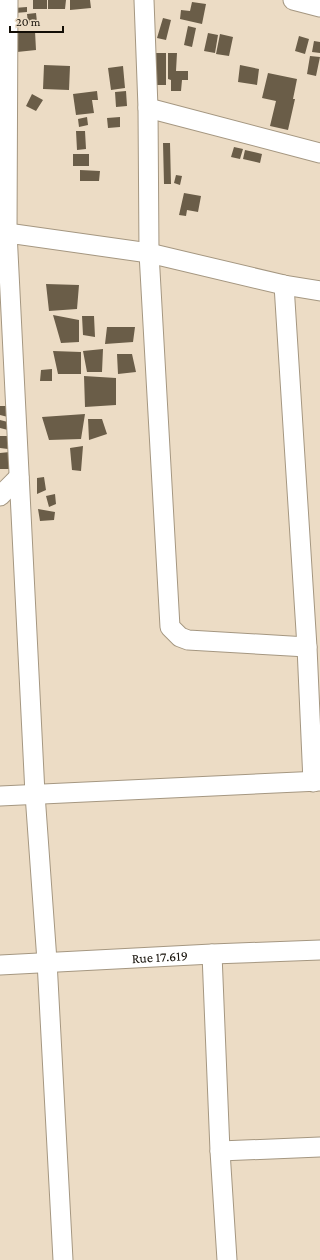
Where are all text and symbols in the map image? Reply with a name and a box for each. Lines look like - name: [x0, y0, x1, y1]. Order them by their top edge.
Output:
- scale bar: [10, 8, 63, 34]
- text: 20 m: [16, 15, 41, 29]
- street label: Rue 17.619: [131, 947, 188, 966]

